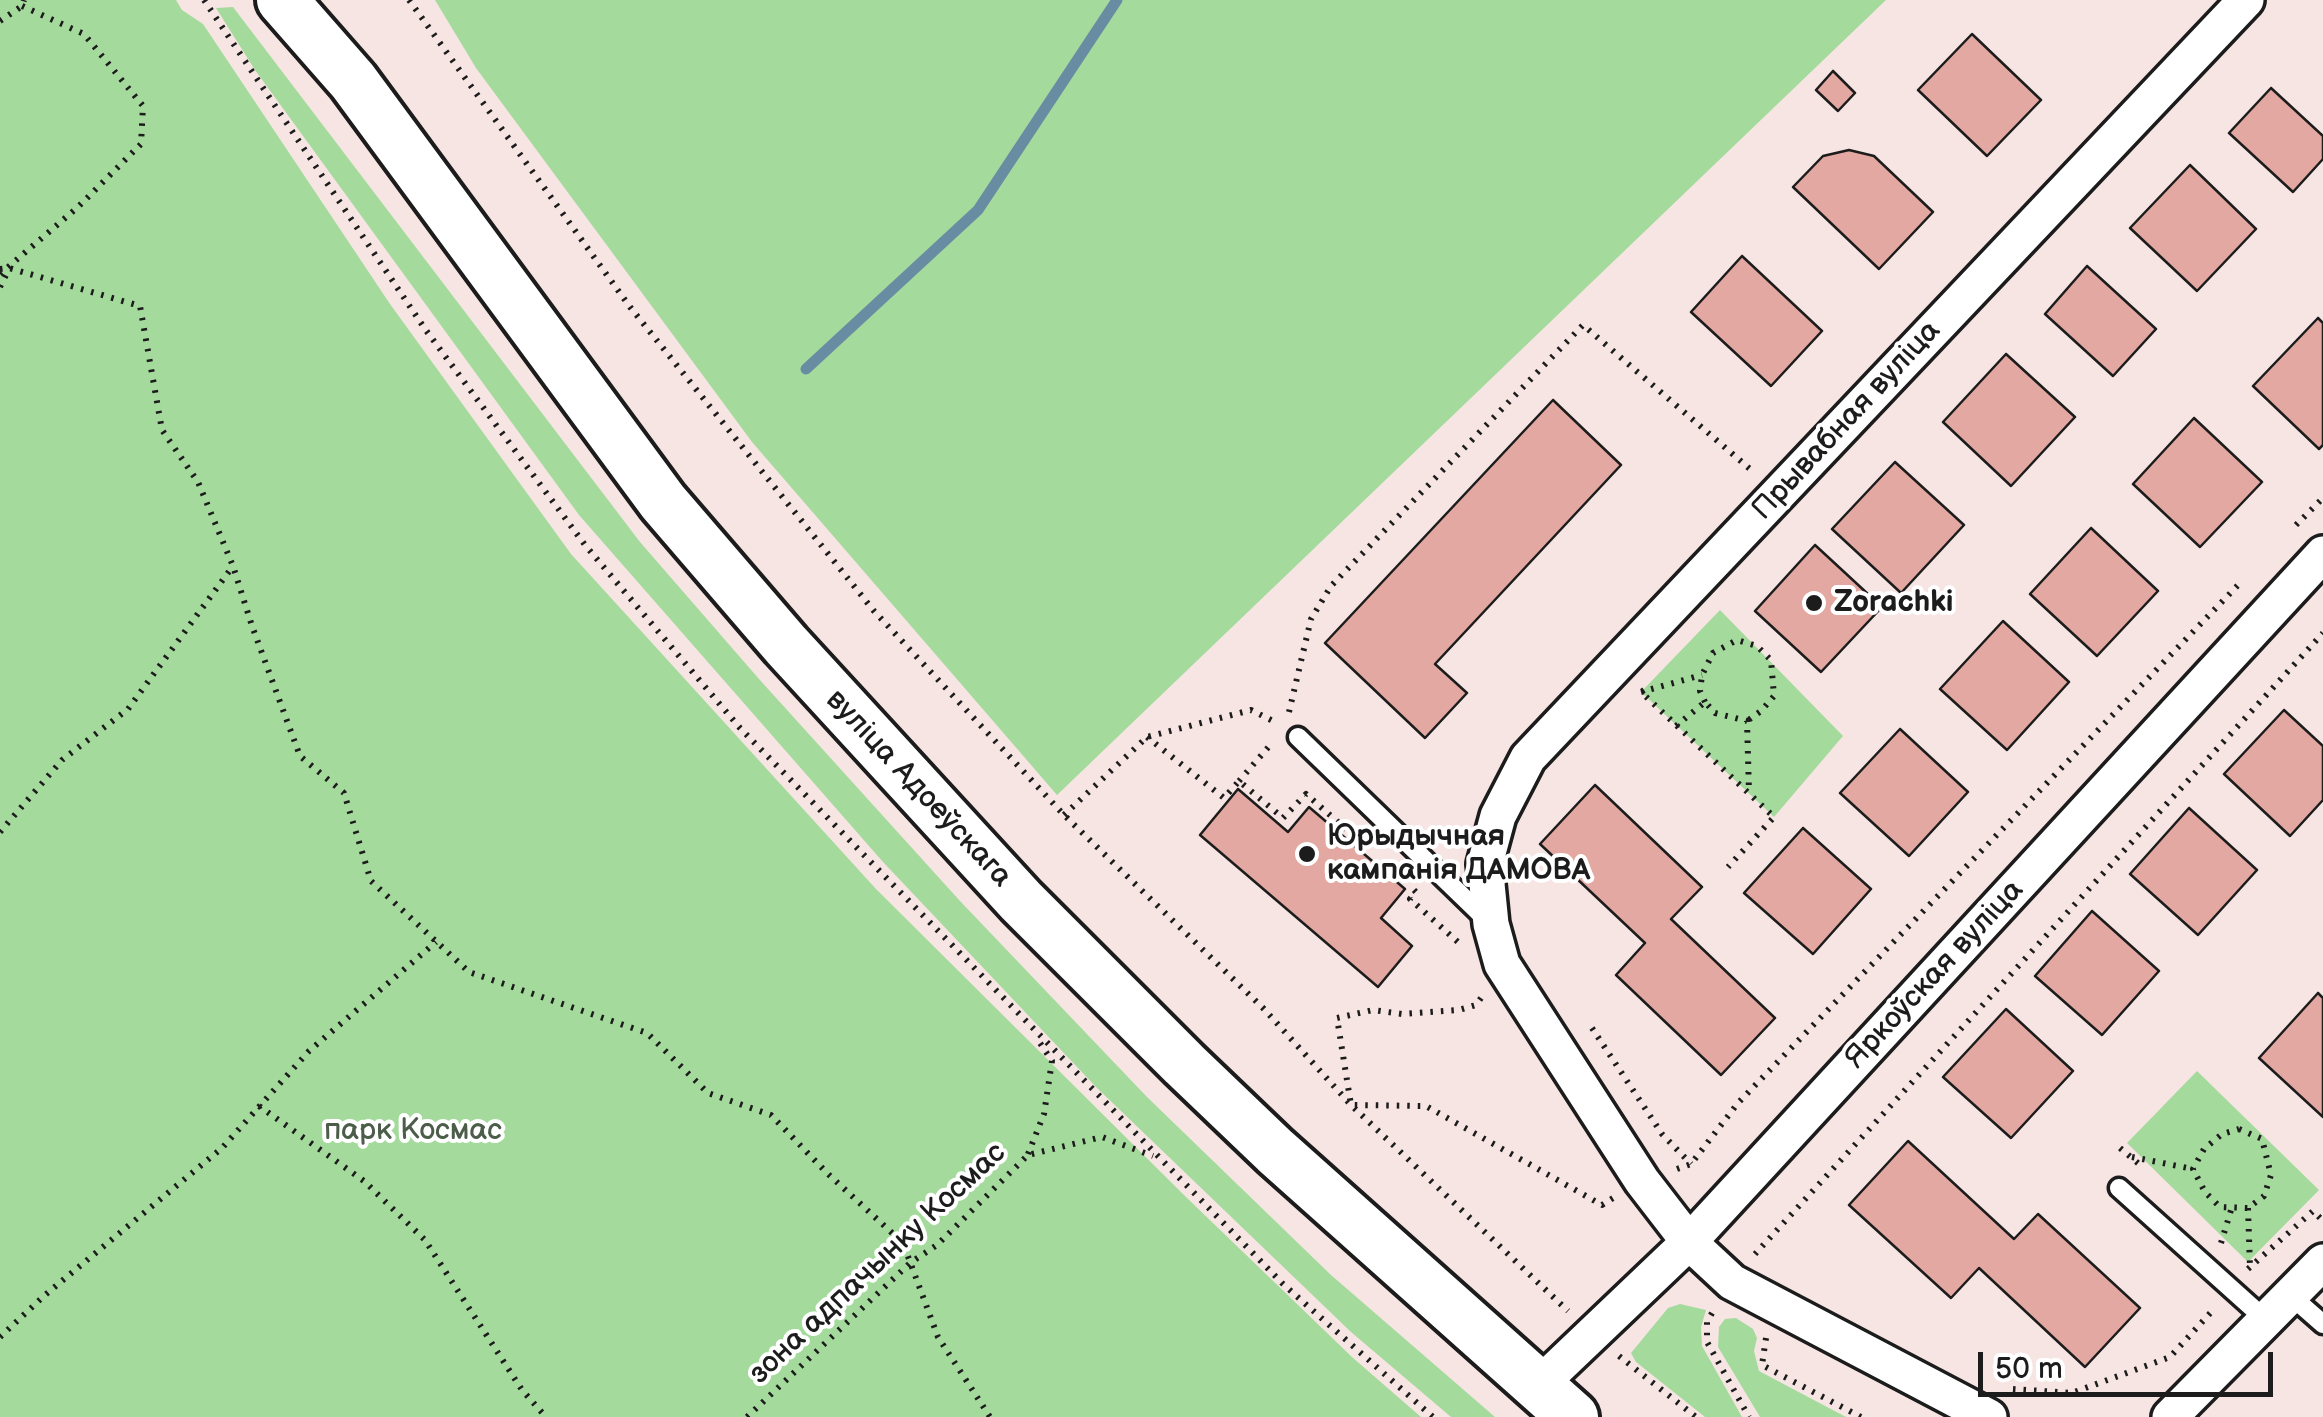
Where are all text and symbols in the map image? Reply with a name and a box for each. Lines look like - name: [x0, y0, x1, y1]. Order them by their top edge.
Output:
- street label: Прывабная вуліца: [1745, 314, 1949, 528]
- place label: Zorachki: [1834, 585, 1953, 621]
- marker: Zorachki: [1803, 592, 1825, 614]
- street label: вуліца Адоеўскага: [817, 683, 1019, 895]
- place label: Юрыдычная кампанія ДАМОВА: [1327, 819, 1590, 890]
- marker: Юрыдычная кампанія ДАМОВА: [1296, 843, 1318, 865]
- street label: Яркоўская вуліца: [1838, 873, 2032, 1077]
- park label: парк Космас: [324, 1113, 502, 1149]
- street label: зона адпачынку Космас: [742, 1136, 1014, 1392]
- scale bar: [1983, 1332, 2278, 1394]
- text: 50 m: [1995, 1351, 2063, 1387]

